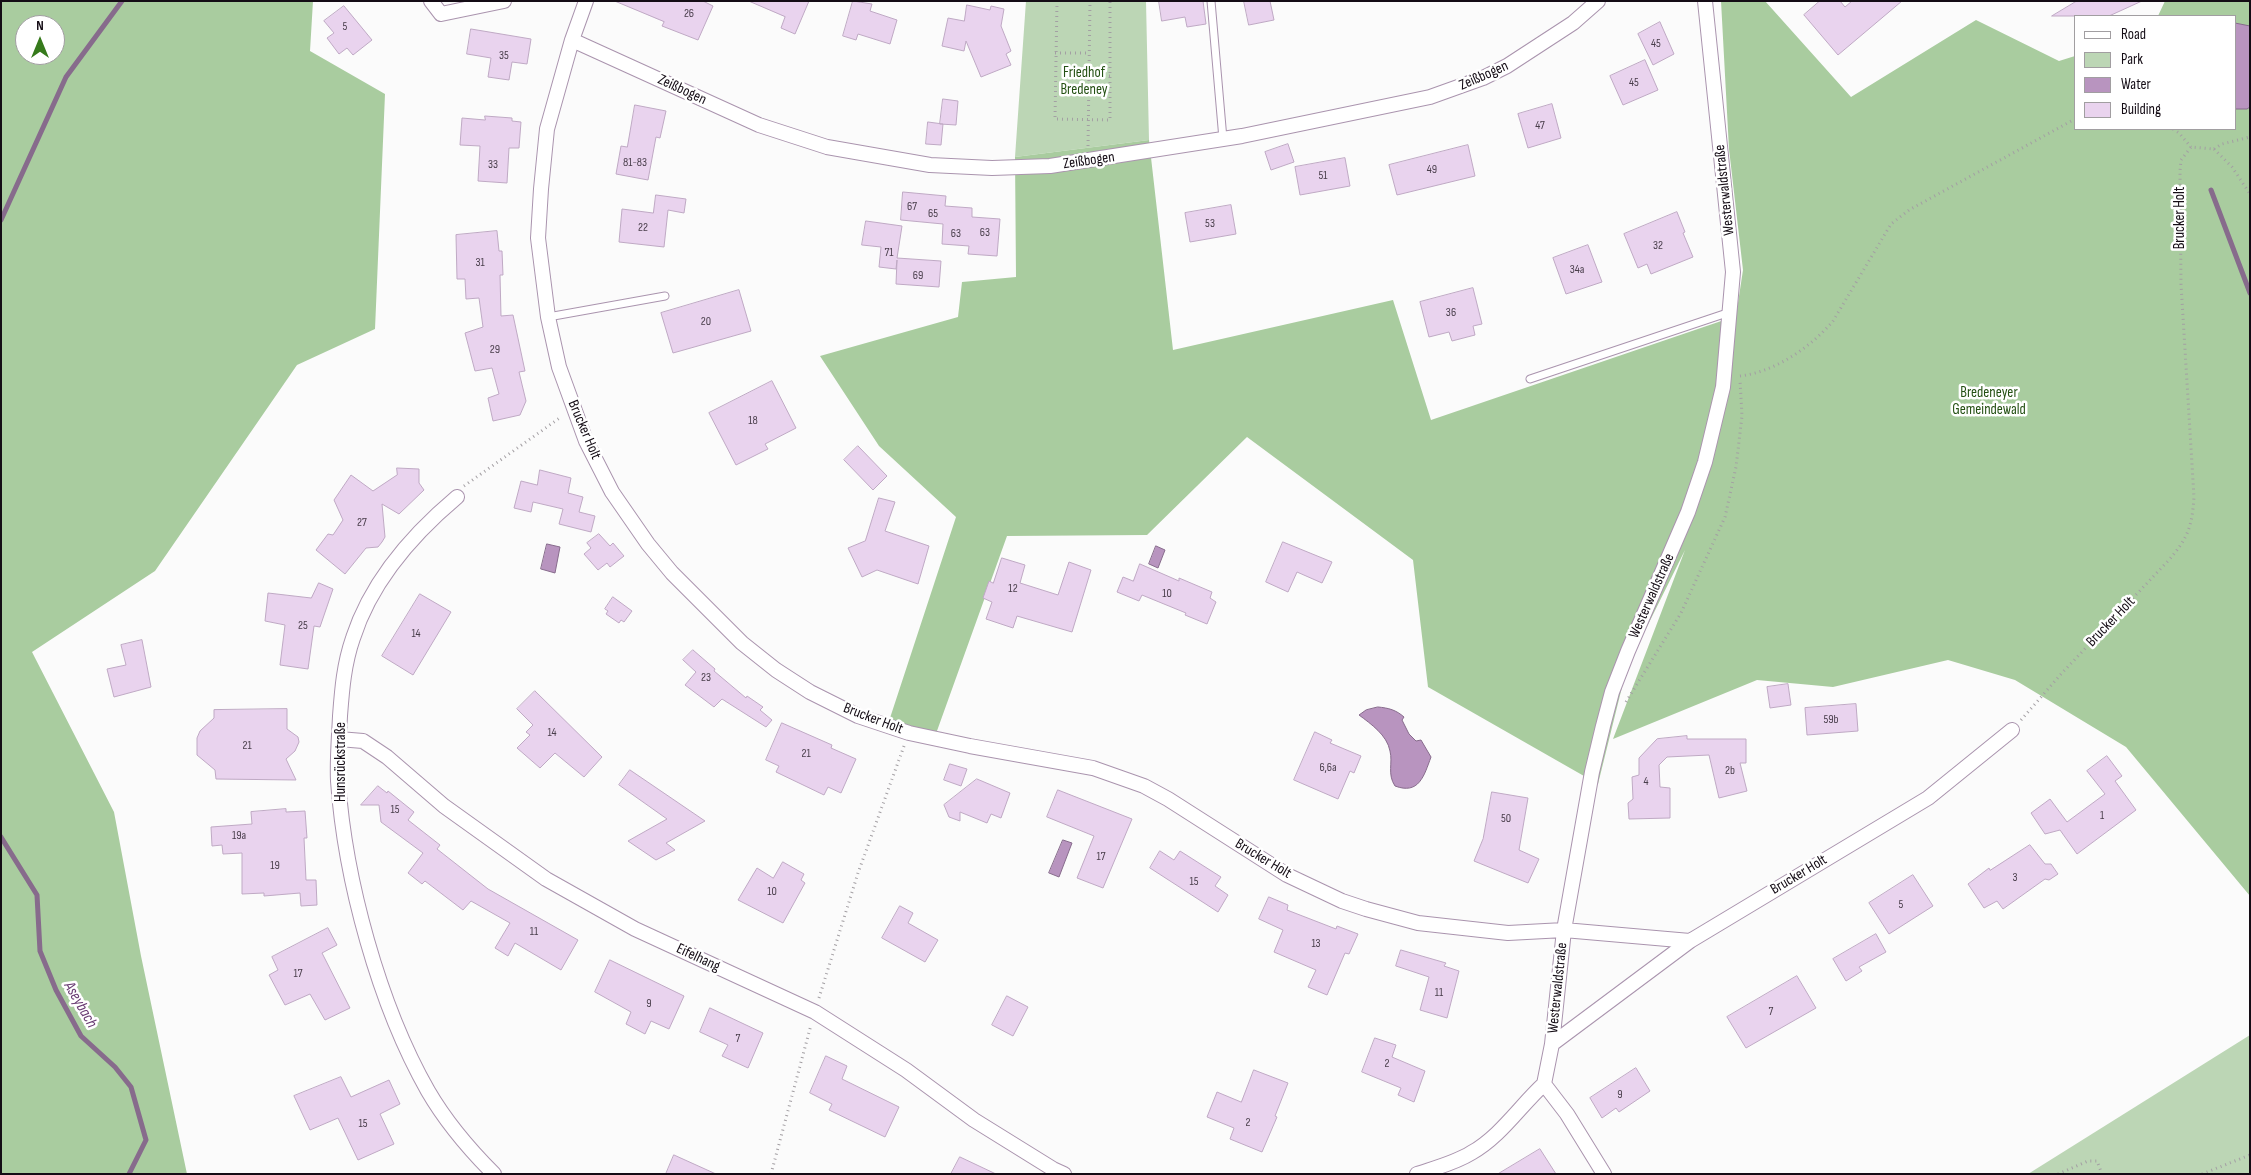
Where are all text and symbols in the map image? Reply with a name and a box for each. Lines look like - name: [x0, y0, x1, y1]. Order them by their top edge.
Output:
- house number: 26: [684, 7, 694, 21]
- north arrow: [15, 15, 65, 65]
- legend: [2074, 15, 2236, 130]
- text: N: [36, 17, 44, 34]
- house number: 5: [343, 20, 347, 34]
- text: Road: [2121, 25, 2146, 44]
- house number: 45: [1651, 37, 1661, 51]
- house number: 35: [499, 49, 509, 63]
- text: Park: [2121, 50, 2143, 69]
- street label: Zeißbogen: [1457, 57, 1511, 95]
- park label: Friedhof Bredeney: [1060, 64, 1108, 99]
- street label: Zeißbogen: [655, 71, 709, 109]
- text: Water: [2121, 75, 2151, 94]
- house number: 45: [1629, 76, 1639, 90]
- text: Building: [2121, 100, 2161, 119]
- house number: 47: [1535, 119, 1545, 133]
- street label: Westerwaldstraße: [1711, 144, 1739, 236]
- street label: Zeißbogen: [1062, 148, 1116, 174]
- house number: 81-83: [623, 156, 647, 170]
- house number: 33: [488, 158, 498, 172]
- house number: 49: [1427, 163, 1437, 177]
- house number: 51: [1318, 169, 1328, 183]
- street label: Brucker Holt: [2171, 187, 2189, 249]
- house number: 67: [907, 200, 917, 214]
- house number: 65: [928, 207, 938, 221]
- house number: 53: [1205, 217, 1215, 231]
- house number: 22: [638, 221, 648, 235]
- house number: 63: [980, 226, 990, 240]
- house number: 63: [951, 227, 961, 241]
- house number: 32: [1653, 239, 1663, 253]
- house number: 71: [884, 246, 894, 260]
- house number: 31: [475, 256, 485, 270]
- house number: 34a: [1570, 263, 1584, 277]
- house number: 69: [913, 269, 923, 283]
- house number: 36: [1446, 306, 1456, 320]
- house number: 20: [701, 315, 711, 329]
- house number: 29: [490, 343, 500, 357]
- park label: Bredeneyer Gemeindewald: [1952, 384, 2026, 419]
- street label: Brucker Holt: [563, 398, 605, 462]
- house number: 18: [748, 414, 758, 428]
- house number: 27: [357, 516, 367, 530]
- street label: Westerwaldstraße: [1625, 551, 1679, 641]
- house number: 12: [1008, 582, 1018, 596]
- house number: 10: [1162, 587, 1172, 601]
- street label: Brucker Holt: [2083, 593, 2139, 651]
- house number: 25: [298, 619, 308, 633]
- house number: 14: [411, 627, 421, 641]
- house number: 23: [701, 671, 711, 685]
- street label: Brucker Holt: [841, 699, 905, 739]
- house number: 59b: [1823, 713, 1839, 727]
- street label: Hunsrückstraße: [332, 722, 350, 802]
- house number: 14: [547, 726, 557, 740]
- house number: 21: [242, 739, 252, 753]
- house number: 21: [801, 747, 811, 761]
- house number: 6,6a: [1319, 761, 1337, 775]
- house number: 2b: [1725, 764, 1735, 778]
- house number: 4: [1643, 775, 1649, 789]
- house number: 15: [390, 803, 400, 817]
- house number: 1: [2100, 809, 2104, 823]
- house number: 50: [1501, 812, 1511, 826]
- house number: 19a: [232, 829, 246, 843]
- street label: Brucker Holt: [1232, 835, 1294, 883]
- house number: 17: [1097, 850, 1105, 864]
- street label: Brucker Holt: [1768, 851, 1830, 899]
- house number: 19: [270, 859, 280, 873]
- house number: 3: [2012, 871, 2018, 885]
- house number: 15: [1189, 875, 1199, 889]
- house number: 10: [767, 885, 777, 899]
- house number: 5: [1899, 898, 1903, 912]
- house number: 11: [530, 925, 538, 939]
- house number: 13: [1311, 937, 1321, 951]
- street label: Eifelhang: [673, 940, 723, 976]
- street label: Westerwaldstraße: [1544, 942, 1572, 1034]
- house number: 17: [294, 967, 302, 981]
- water label: Aseybach: [59, 978, 101, 1032]
- house number: 11: [1435, 986, 1443, 1000]
- house number: 9: [646, 997, 652, 1011]
- house number: 7: [1769, 1005, 1773, 1019]
- house number: 7: [736, 1032, 740, 1046]
- house number: 2: [1385, 1057, 1389, 1071]
- house number: 9: [1617, 1088, 1623, 1102]
- house number: 2: [1246, 1116, 1250, 1130]
- house number: 15: [358, 1117, 368, 1131]

